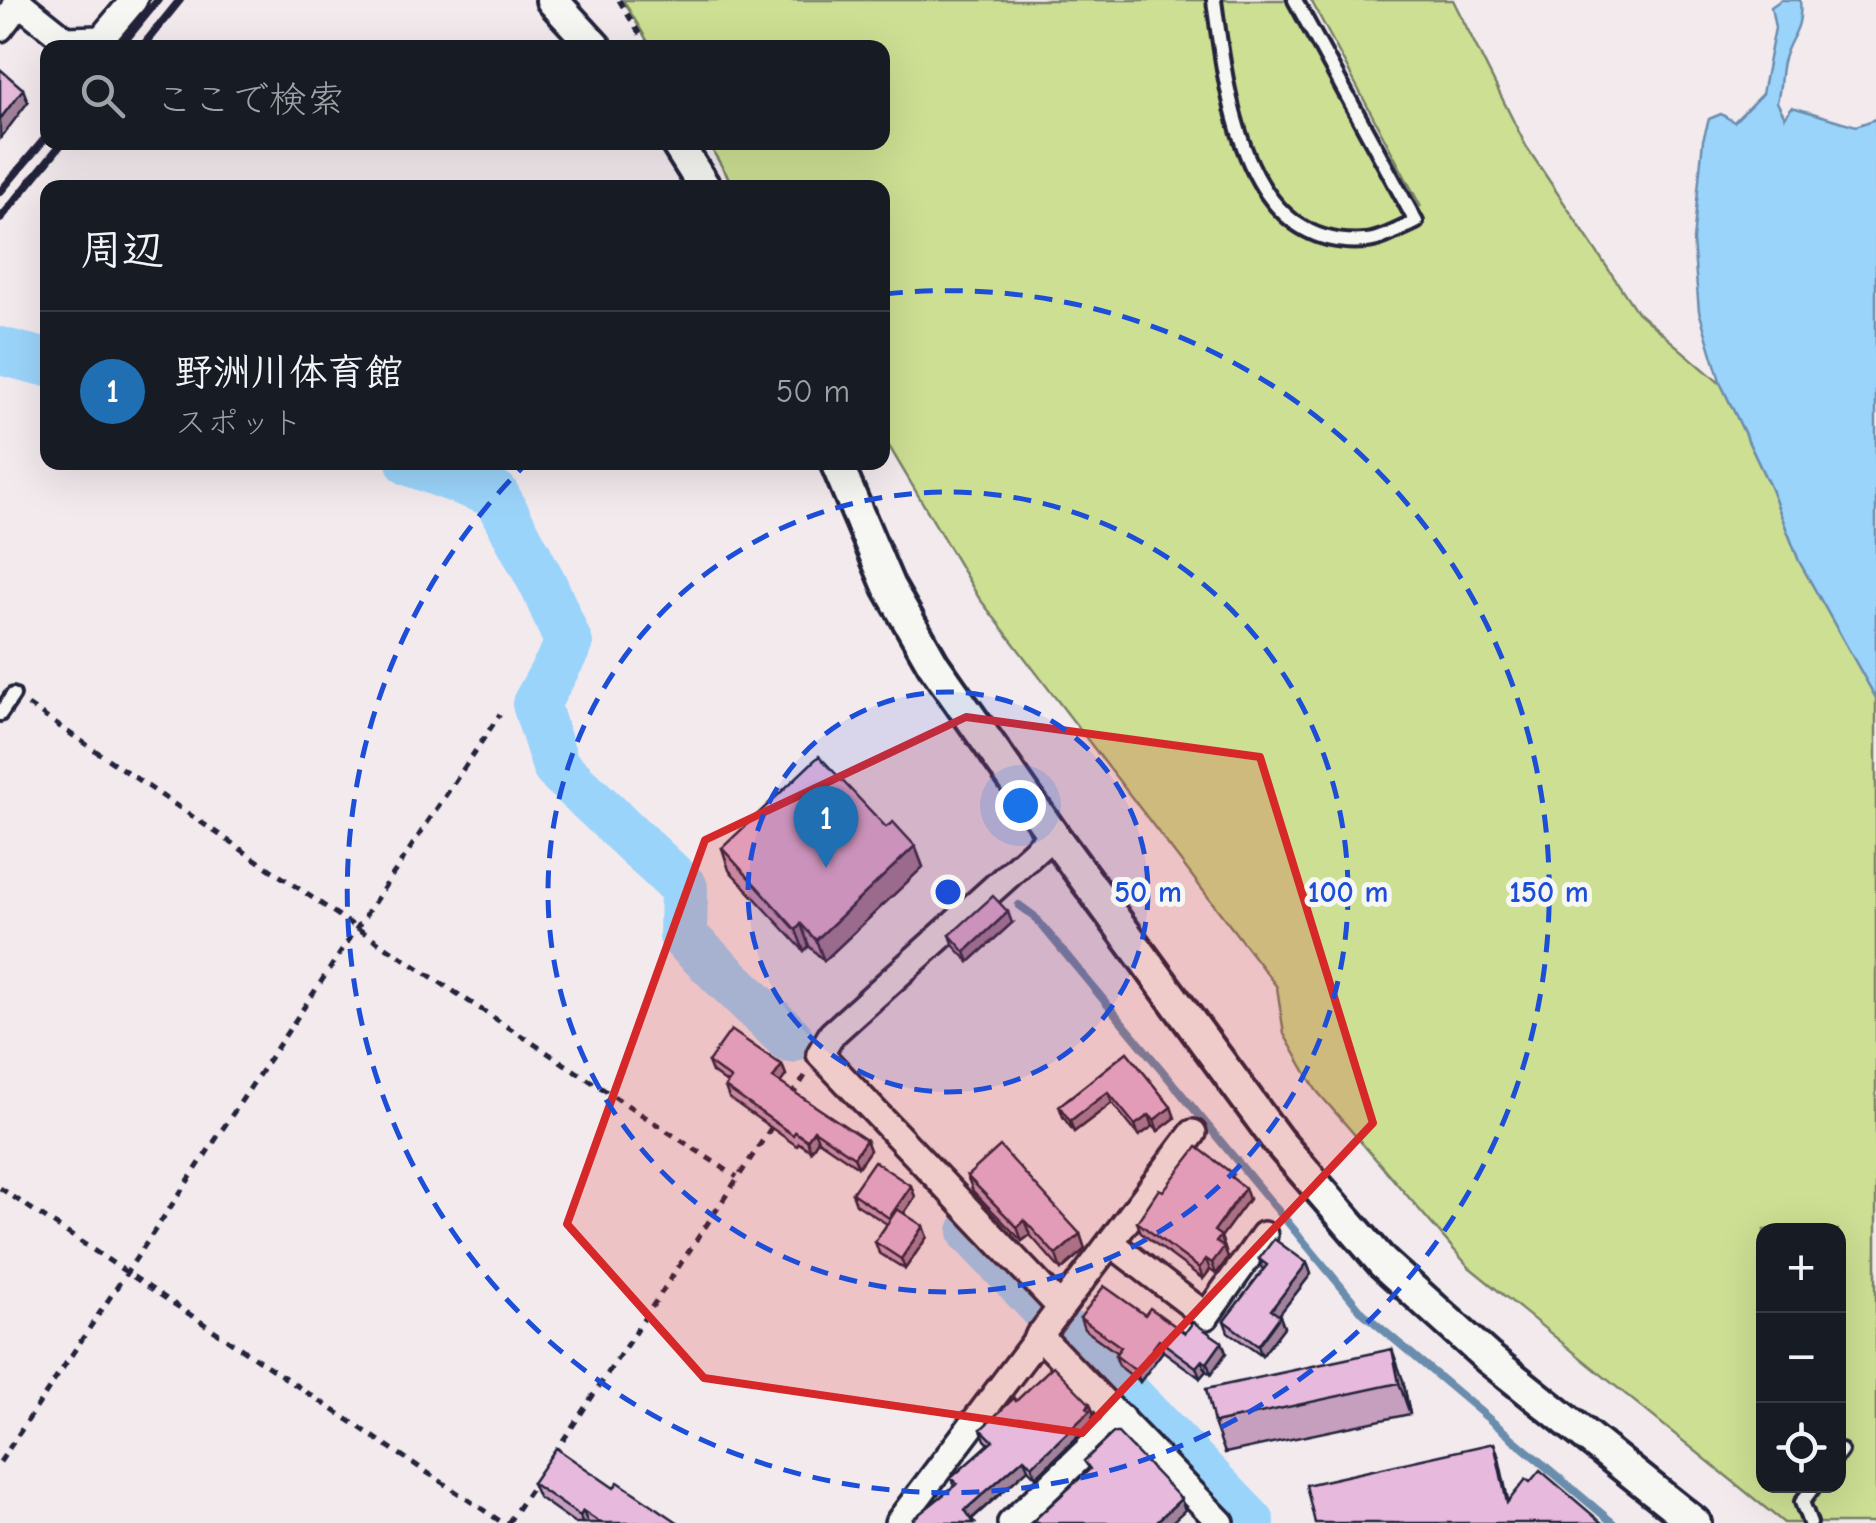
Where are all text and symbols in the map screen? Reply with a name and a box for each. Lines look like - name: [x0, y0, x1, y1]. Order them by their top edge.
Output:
- search box: [40, 40, 890, 150]
- icon: search: [75, 68, 130, 123]
- text: ここで検索: [155, 78, 345, 122]
- text: 周辺: [80, 226, 164, 275]
- text: 野洲川体育館: [175, 351, 403, 395]
- text: 1: [106, 373, 119, 410]
- text: 50 m: [776, 373, 850, 410]
- text: スポット: [175, 404, 303, 441]
- your location: [995, 780, 1046, 831]
- pin: 1: [794, 786, 858, 868]
- centre of rings: [930, 874, 966, 910]
- text: 50 m: [1114, 875, 1182, 910]
- text: 100 m: [1308, 875, 1388, 910]
- text: 150 m: [1509, 875, 1589, 910]
- map controls: [1756, 1223, 1846, 1493]
- button: +: [1756, 1223, 1846, 1313]
- button: −: [1756, 1313, 1846, 1403]
- button: locate: [1756, 1403, 1846, 1493]

